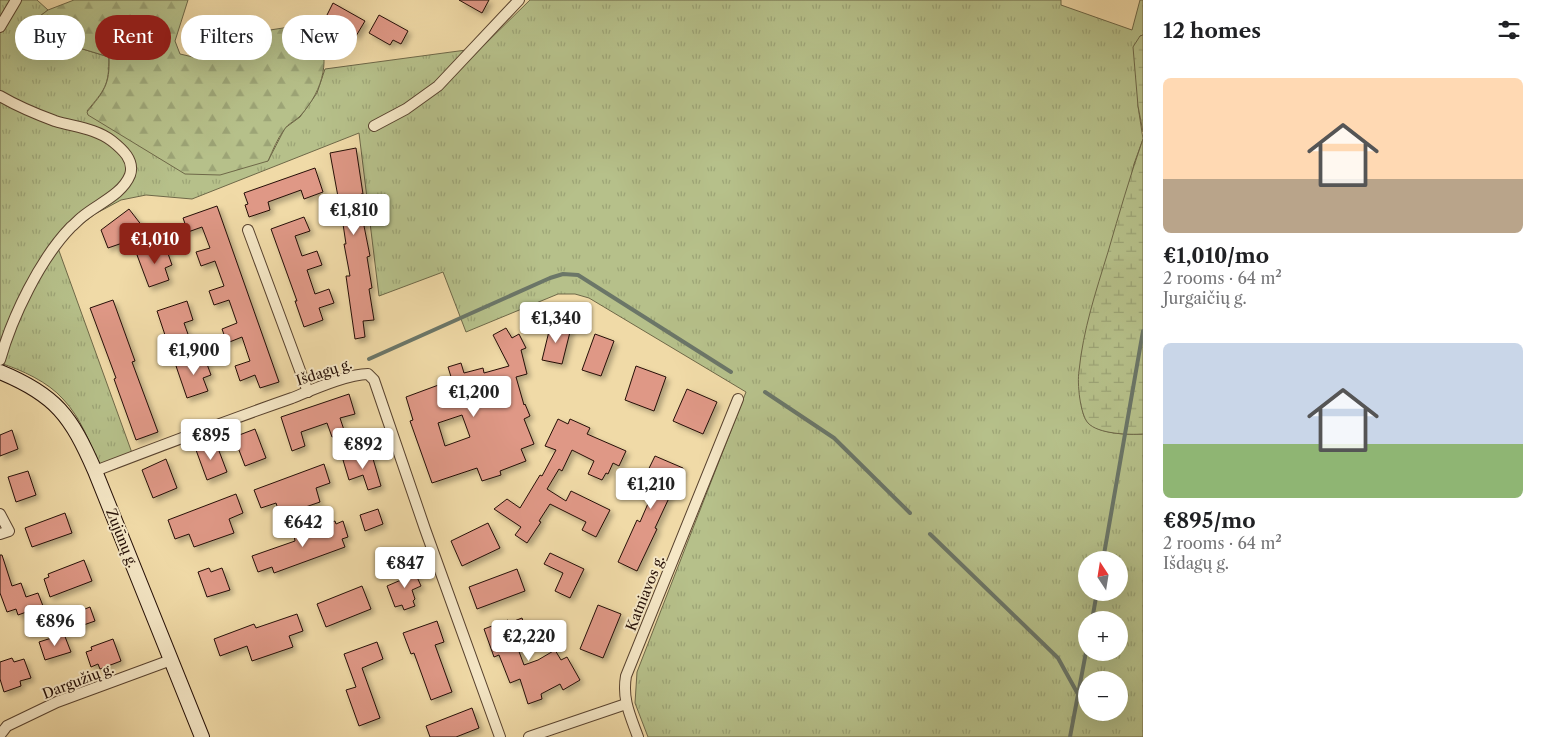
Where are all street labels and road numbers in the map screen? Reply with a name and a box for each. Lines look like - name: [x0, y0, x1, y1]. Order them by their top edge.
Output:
- street label: Išdagų g.: [294, 355, 354, 389]
- street label: Zujūnų g.: [102, 506, 142, 570]
- street label: Katniavos g.: [622, 553, 668, 633]
- street label: Dargužių g.: [40, 659, 116, 703]

